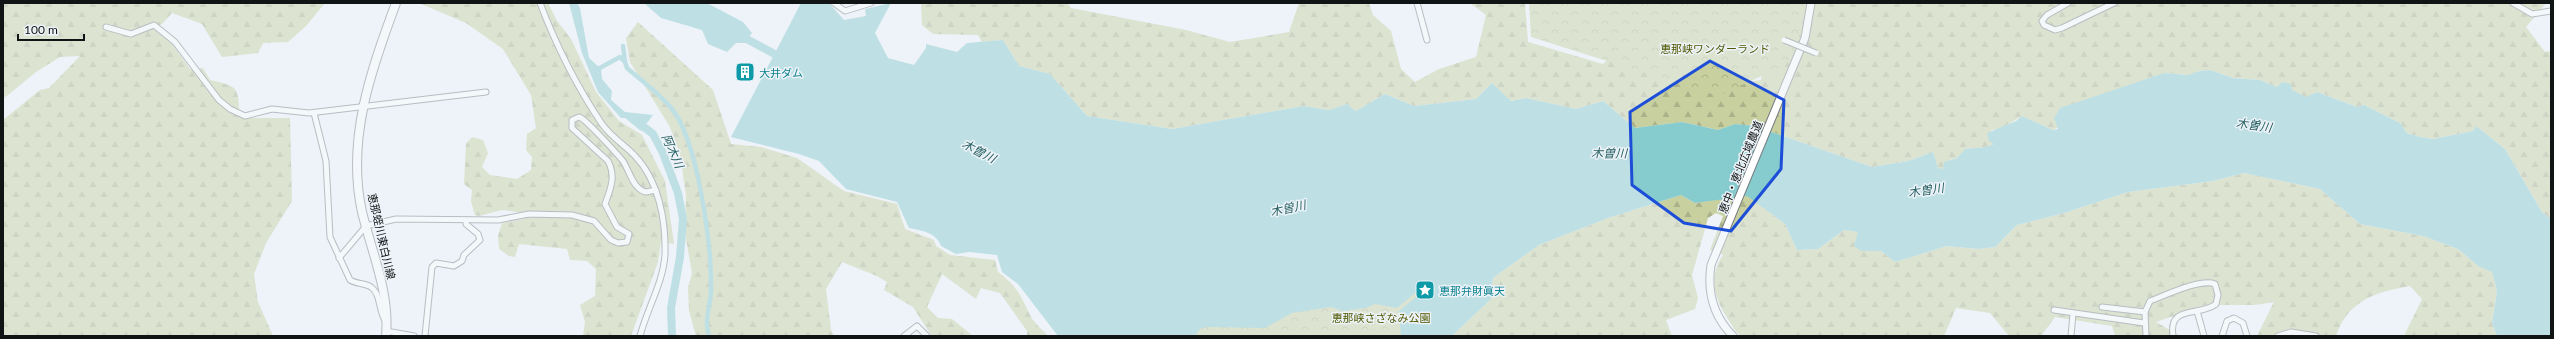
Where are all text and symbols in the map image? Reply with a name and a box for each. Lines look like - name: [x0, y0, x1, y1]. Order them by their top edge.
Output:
- scale bar: [18, 16, 84, 42]
- text: 100 m: [24, 22, 58, 37]
- park label: 恵那峡ワンダーランド: [1660, 42, 1770, 55]
- building icon: 大井ダム: [734, 61, 756, 83]
- place label: 大井ダム: [759, 66, 803, 79]
- water label: 木曽川: [2235, 115, 2275, 135]
- street label: 恵中・恵北広域農道: [1715, 119, 1765, 215]
- water label: 阿木川: [659, 131, 688, 172]
- water label: 木曽川: [960, 136, 1000, 167]
- water label: 木曽川: [1591, 145, 1629, 161]
- water label: 木曽川: [1907, 180, 1947, 200]
- street label: 恵那蛭川東白川線: [366, 192, 398, 280]
- water label: 木曽川: [1269, 197, 1309, 219]
- place icon: 恵那弁財眞天: [1414, 279, 1436, 301]
- place label: 恵那弁財眞天: [1439, 284, 1505, 297]
- park label: 恵那峡さざなみ公園: [1332, 311, 1431, 324]

